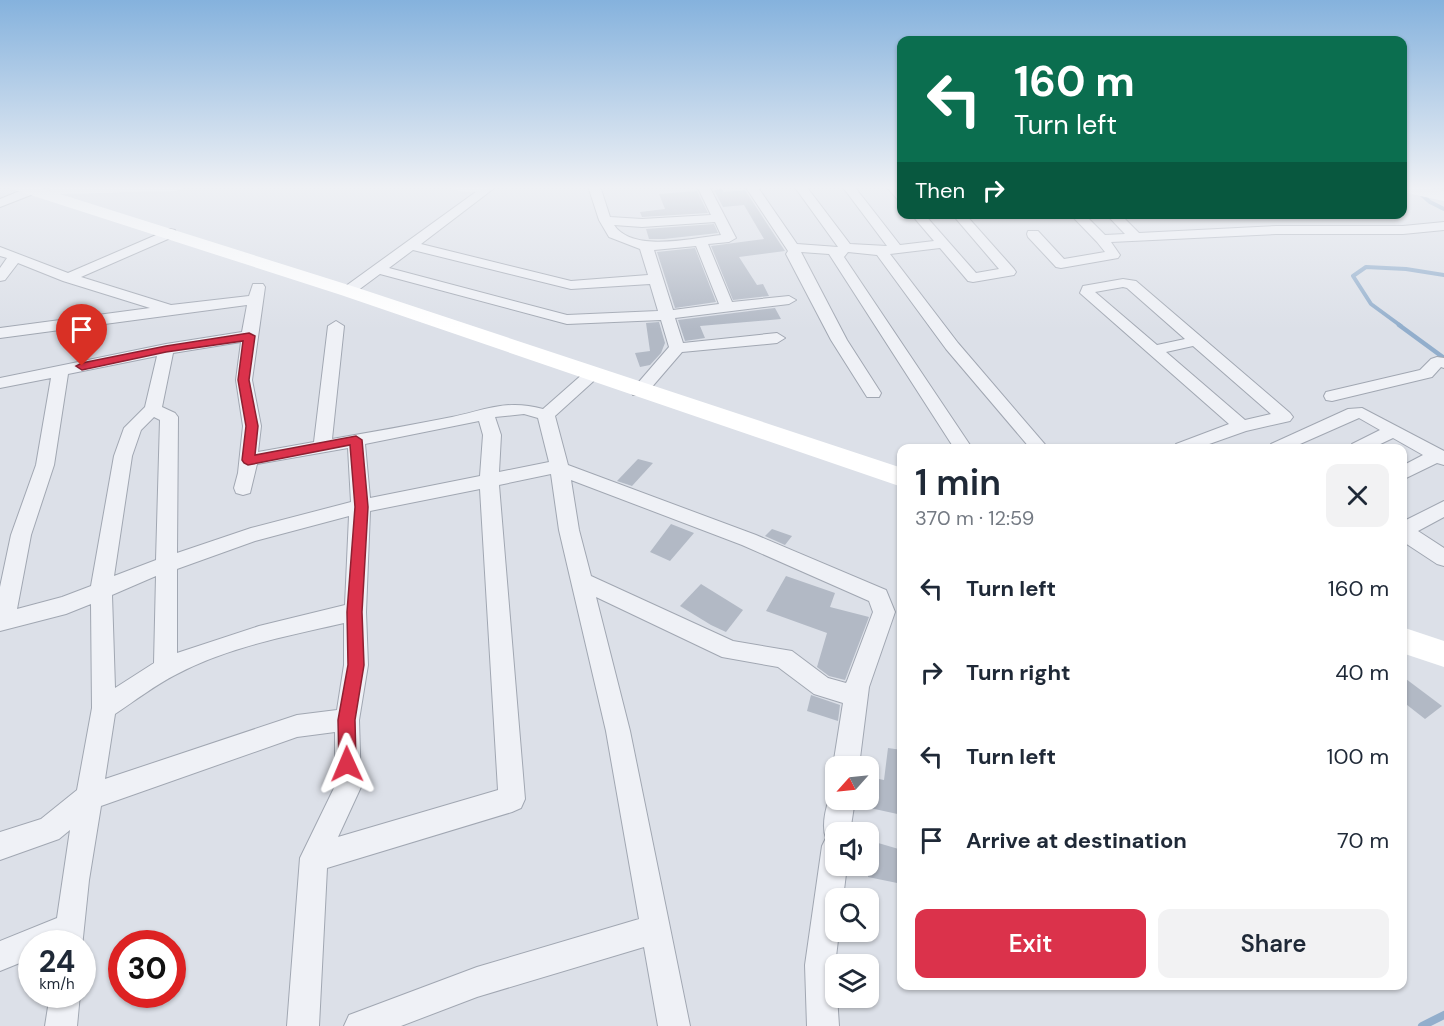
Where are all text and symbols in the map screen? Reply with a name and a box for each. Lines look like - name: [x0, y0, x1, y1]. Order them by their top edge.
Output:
- text: 160 m: [1014, 54, 1135, 109]
- icon: left: [915, 60, 993, 138]
- text: Turn left: [1014, 107, 1117, 142]
- icon: right: [977, 174, 1010, 207]
- text: Then: [915, 176, 965, 205]
- pin: [56, 304, 107, 366]
- icon: arrive: [65, 313, 98, 346]
- text: 1 min: [915, 459, 1001, 506]
- button: close: [1326, 464, 1389, 527]
- text: 370 m · 12:59: [915, 505, 1034, 531]
- icon: left: [915, 572, 948, 605]
- text: Turn left: [966, 574, 1056, 603]
- text: 160 m: [1328, 574, 1389, 603]
- icon: right: [915, 656, 948, 689]
- text: Turn right: [966, 658, 1071, 687]
- text: 40 m: [1335, 658, 1389, 687]
- position arrow: [315, 732, 379, 796]
- icon: left: [915, 740, 948, 773]
- text: Turn left: [966, 742, 1056, 771]
- text: 100 m: [1327, 742, 1389, 771]
- north arrow: [825, 756, 879, 810]
- map controls: [825, 756, 879, 1008]
- button: sound: [825, 822, 879, 876]
- icon: arrive: [915, 824, 948, 857]
- text: Arrive at destination: [966, 826, 1187, 855]
- text: 70 m: [1337, 826, 1389, 855]
- button: search: [825, 888, 879, 942]
- button: Exit: [915, 909, 1146, 978]
- button: Share: [1158, 909, 1389, 978]
- speed limit sign: 30: [108, 930, 186, 1008]
- text: 24: [39, 942, 75, 981]
- button: layers: [825, 954, 879, 1008]
- text: km/h: [39, 974, 75, 994]

